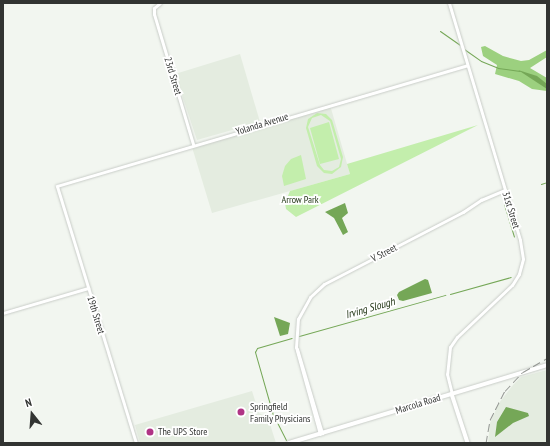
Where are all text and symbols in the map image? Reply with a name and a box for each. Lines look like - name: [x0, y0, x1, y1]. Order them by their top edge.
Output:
- street label: 23rd Street: [162, 56, 184, 96]
- street label: Yolanda Avenue: [234, 110, 290, 138]
- street label: 31st Street: [500, 190, 522, 230]
- park label: Arrow Park: [281, 194, 319, 206]
- street label: V Street: [369, 241, 399, 265]
- street label: 19th Street: [85, 295, 107, 335]
- water label: Irving Slough: [344, 295, 396, 321]
- street label: Marcola Road: [394, 391, 442, 417]
- north arrow: [12, 394, 52, 434]
- text: N: [24, 395, 33, 410]
- place label: Springfield Family Physicians: [250, 400, 311, 424]
- marker: Springfield Family Physicians: [235, 406, 247, 418]
- place label: The UPS Store: [158, 426, 207, 438]
- marker: The UPS Store: [145, 427, 155, 437]

